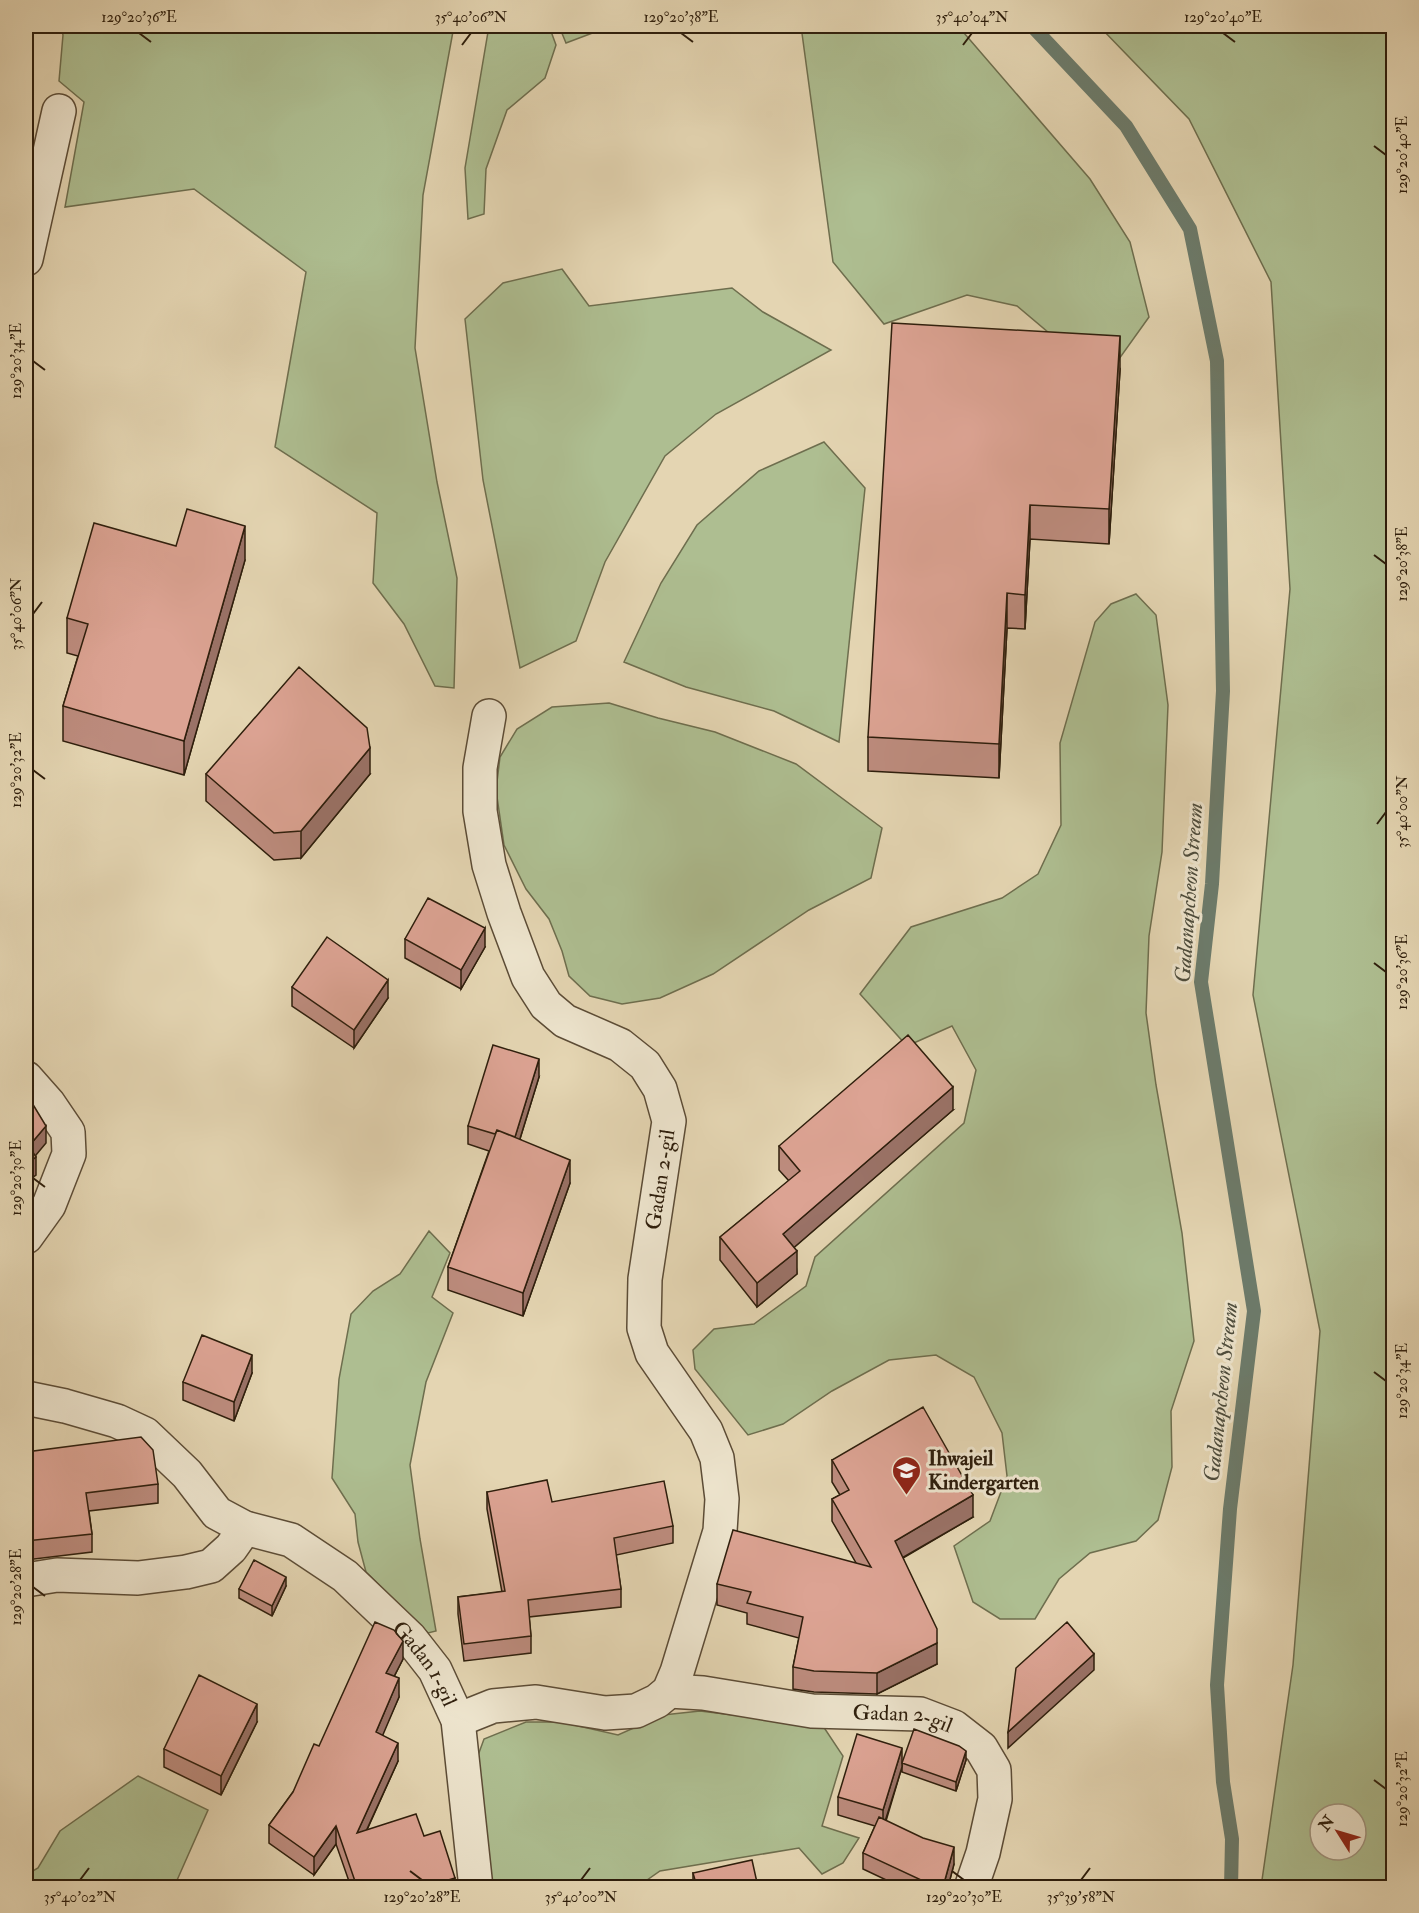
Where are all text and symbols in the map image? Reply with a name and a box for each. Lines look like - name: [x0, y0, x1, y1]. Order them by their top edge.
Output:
- text: 129°20'36"E: [101, 8, 177, 27]
- text: 35°40'06"N: [435, 8, 508, 27]
- text: 129°20'38"E: [643, 8, 719, 27]
- text: 35°40'04"N: [936, 8, 1009, 27]
- text: 129°20'40"E: [1184, 8, 1262, 27]
- text: 129°20'40"E: [1393, 116, 1412, 194]
- text: 129°20'34"E: [7, 323, 26, 399]
- text: 129°20'38"E: [1393, 526, 1412, 602]
- text: 35°40'06"N: [7, 577, 26, 650]
- text: 129°20'32"E: [7, 732, 26, 808]
- text: 35°40'00"N: [1393, 775, 1412, 848]
- water label: Gadanapcheon Stream: [1169, 802, 1209, 984]
- text: 129°20'36"E: [1393, 934, 1412, 1010]
- street label: Gadan 2-gil: [639, 1127, 681, 1232]
- text: 129°20'30"E: [7, 1140, 26, 1216]
- water label: Gadanapcheon Stream: [1198, 1301, 1244, 1483]
- text: 129°20'34"E: [1393, 1343, 1412, 1419]
- place label: Ihwajeil Kindergarten: [928, 1445, 1039, 1496]
- school or university icon: Ihwajeil Kindergarten: [891, 1454, 923, 1496]
- text: 129°20'28"E: [7, 1548, 26, 1626]
- street label: Gadan 1-gil: [387, 1615, 464, 1711]
- street label: Gadan 2-gil: [852, 1699, 957, 1739]
- text: 129°20'32"E: [1393, 1751, 1412, 1827]
- north arrow: [1308, 1802, 1368, 1862]
- text: N: [1314, 1811, 1340, 1836]
- text: 35°40'02"N: [44, 1888, 117, 1907]
- text: 129°20'28"E: [383, 1888, 461, 1907]
- text: 35°40'00"N: [545, 1888, 618, 1907]
- text: 129°20'30"E: [926, 1888, 1002, 1907]
- text: 35°39'58"N: [1047, 1888, 1116, 1907]

